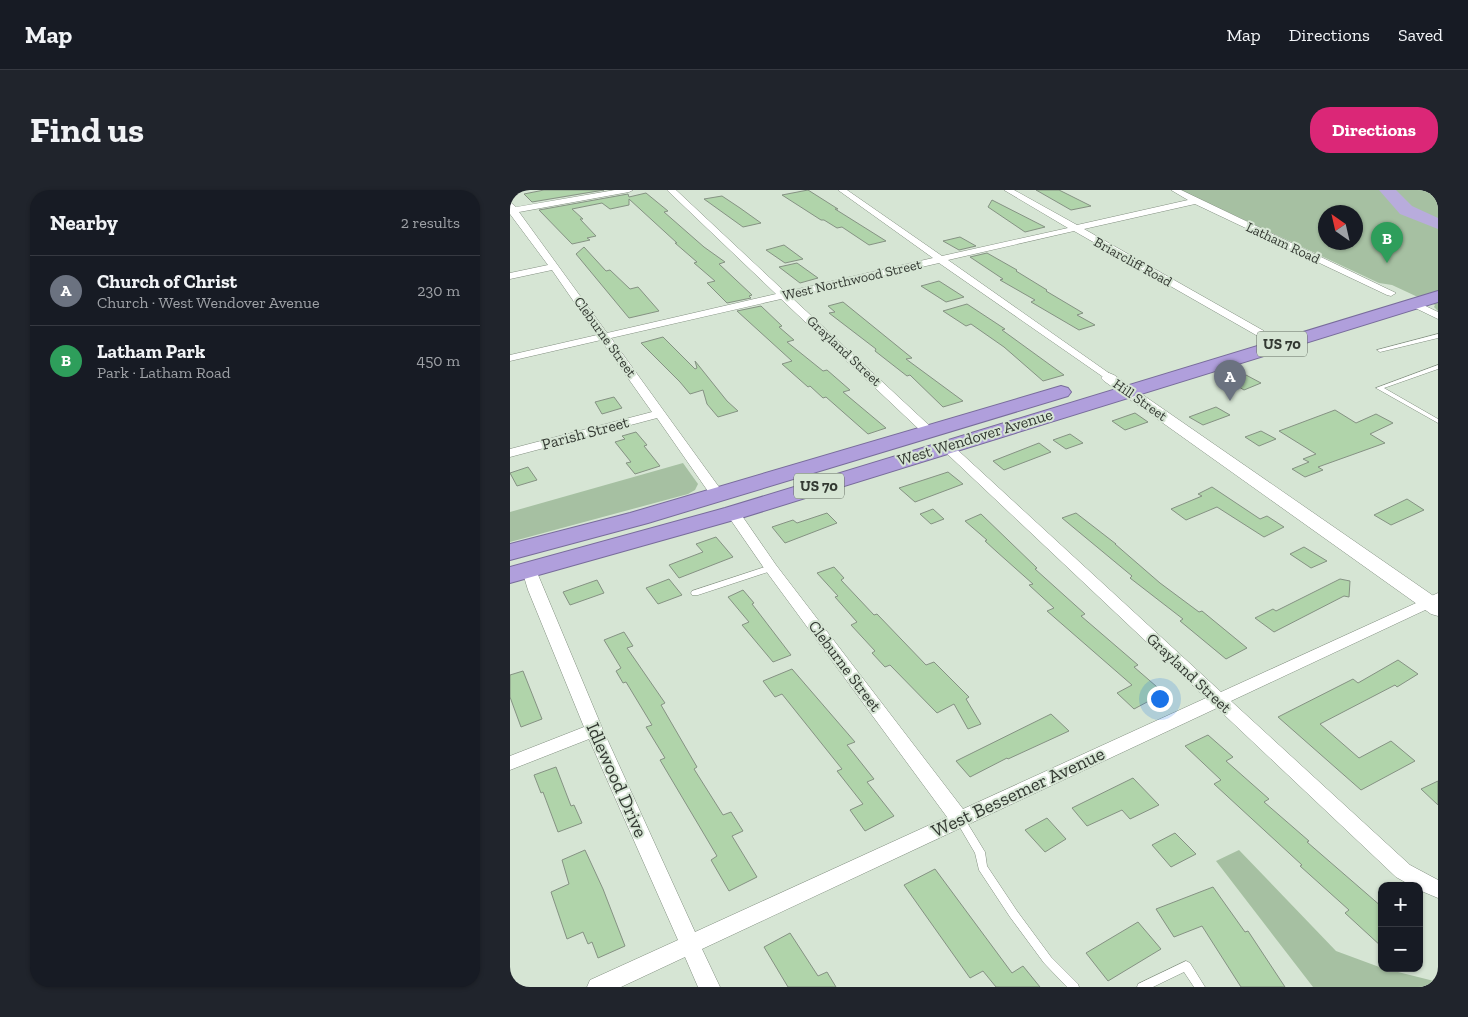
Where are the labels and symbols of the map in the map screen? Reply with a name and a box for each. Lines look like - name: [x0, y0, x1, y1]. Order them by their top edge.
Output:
- north arrow: [1318, 205, 1363, 250]
- street label: Latham Road: [1243, 218, 1323, 268]
- pin: B: [1371, 222, 1403, 263]
- street label: Briarcliff Road: [1091, 233, 1175, 291]
- street label: West Northwood Street: [781, 256, 924, 304]
- street label: Cleburne Street: [570, 293, 640, 381]
- street label: Grayland Street: [803, 312, 885, 390]
- road number: US 70: [1257, 332, 1307, 356]
- pin: A: [1214, 360, 1246, 401]
- street label: Hill Street: [1110, 375, 1171, 425]
- street label: West Wendover Avenue: [895, 404, 1055, 470]
- street label: Parish Street: [539, 412, 631, 454]
- road number: US 70: [794, 474, 844, 498]
- street label: Cleburne Street: [805, 617, 885, 715]
- street label: Grayland Street: [1143, 629, 1235, 717]
- your location: [1147, 686, 1173, 712]
- street label: Idlewood Drive: [581, 719, 653, 841]
- street label: West Bessemer Avenue: [928, 742, 1108, 842]

